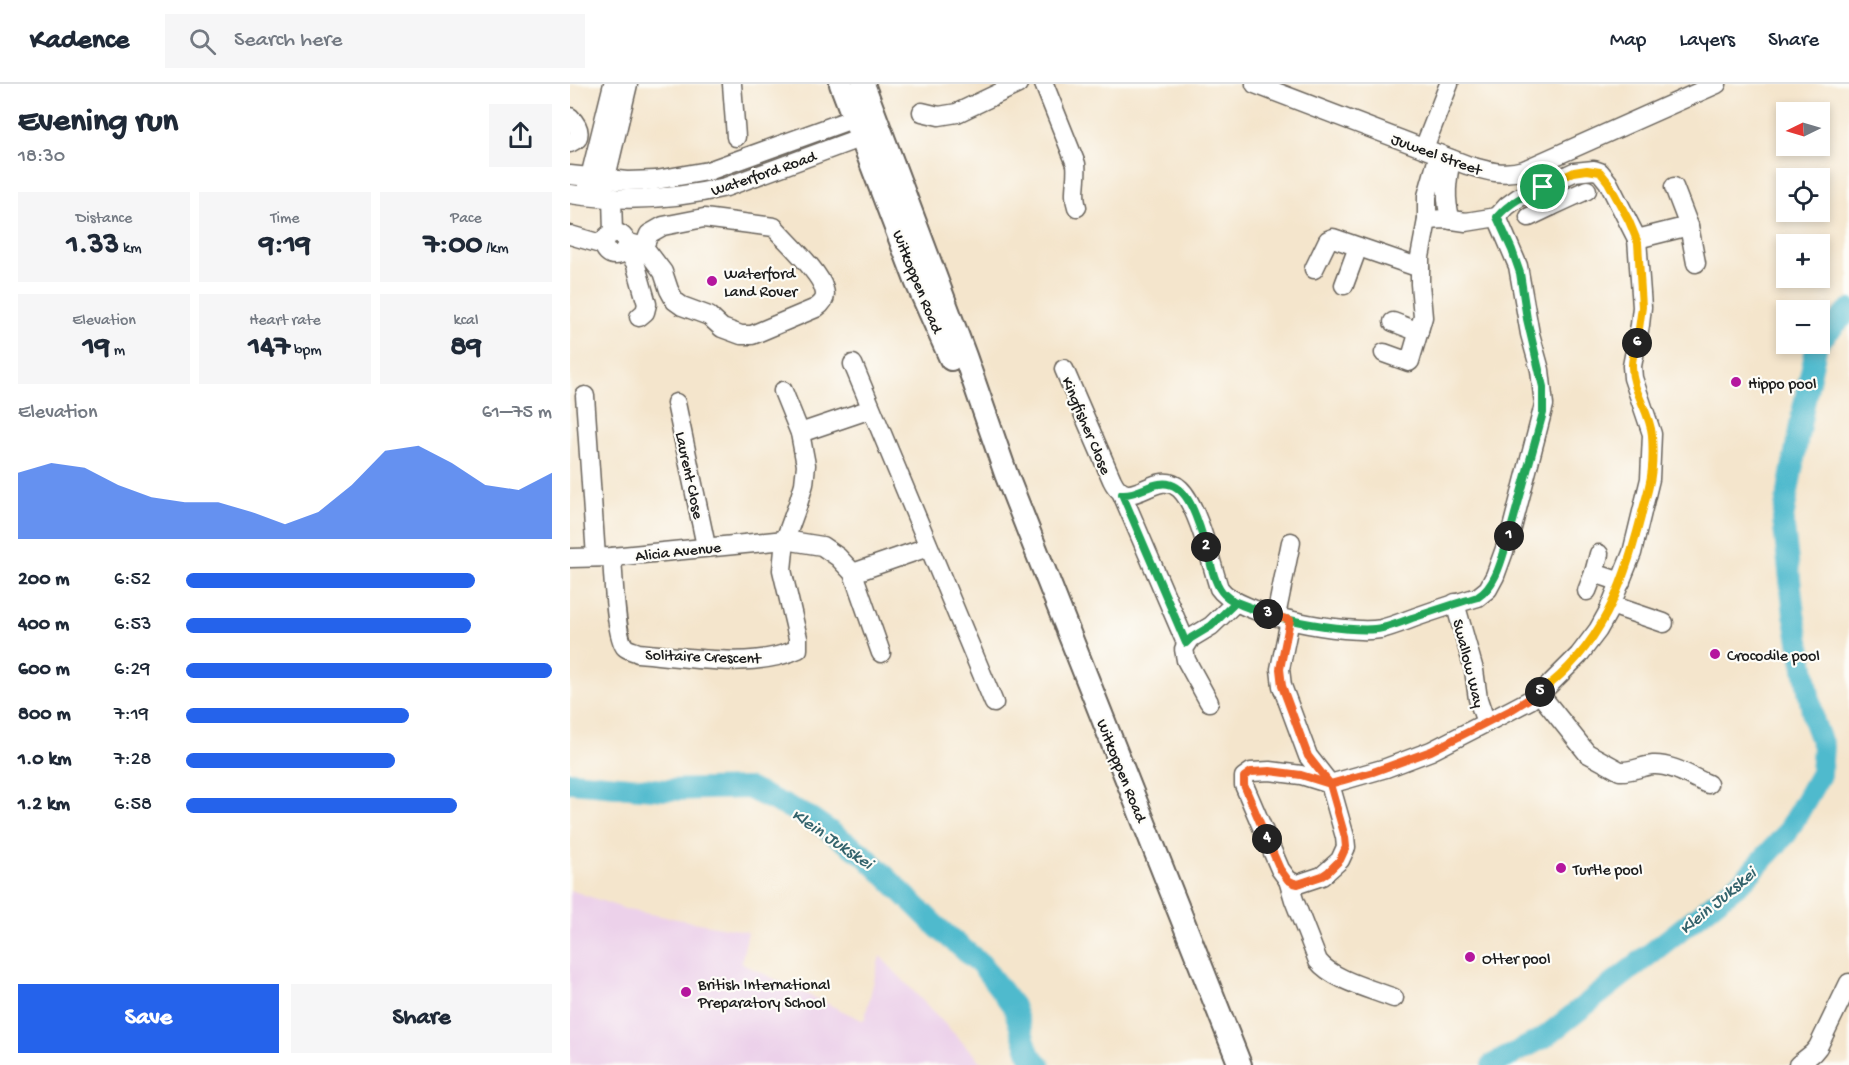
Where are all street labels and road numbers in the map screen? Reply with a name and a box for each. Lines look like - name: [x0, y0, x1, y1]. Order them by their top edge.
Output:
- street label: Juweel Street: [1388, 131, 1485, 182]
- street label: Waterford Road: [709, 148, 821, 202]
- street label: Witkoppen Road: [886, 228, 946, 338]
- street label: Kingfisher Close: [1056, 375, 1114, 479]
- street label: Laurent Close: [669, 430, 706, 522]
- street label: Alicia Avenue: [635, 539, 723, 567]
- street label: Swallow Way: [1446, 618, 1487, 710]
- street label: Solitaire Crescent: [645, 647, 762, 670]
- street label: Witkoppen Road: [1090, 717, 1150, 827]

